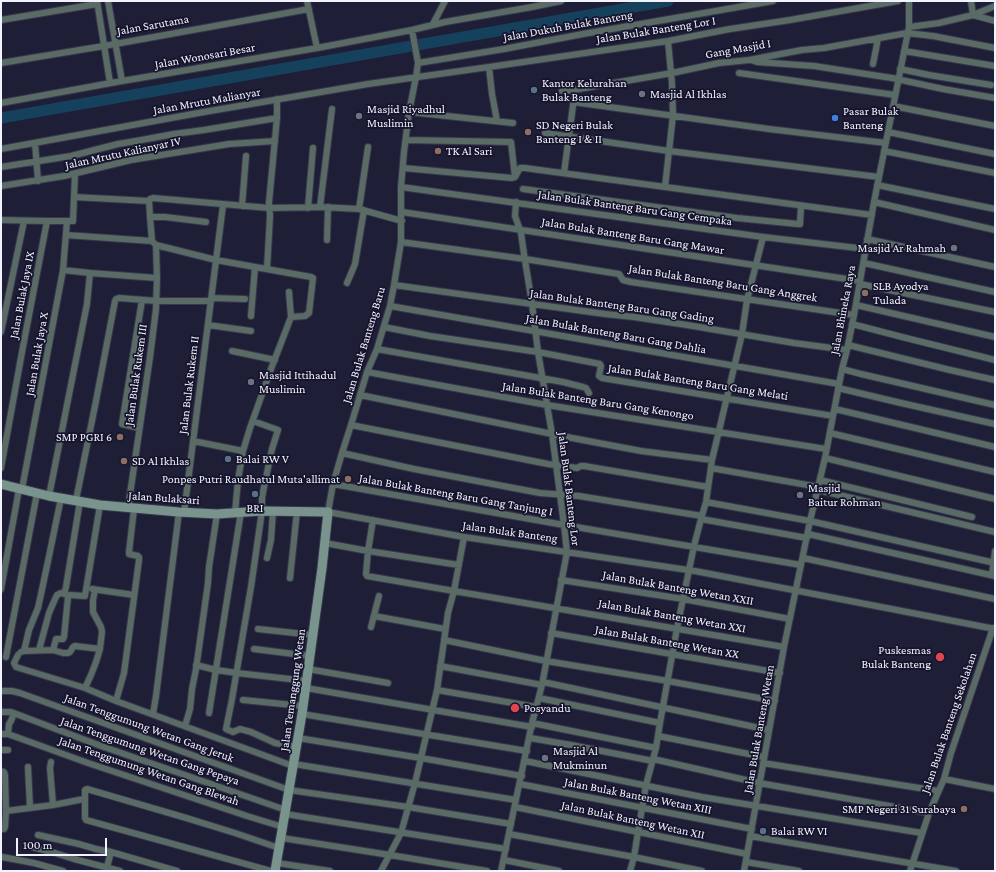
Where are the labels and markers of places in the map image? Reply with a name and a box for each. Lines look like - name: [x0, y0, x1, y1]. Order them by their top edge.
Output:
- place label: Kantor Kelurahan Bulak Banteng: [542, 76, 627, 104]
- marker: Kantor Kelurahan Bulak Banteng: [529, 85, 539, 95]
- place label: Masjid Al Ikhlas: [650, 87, 726, 101]
- marker: Masjid Al Ikhlas: [637, 89, 647, 99]
- place label: Masjid Riyadhul Muslimin: [367, 102, 445, 130]
- place label: Pasar Bulak Banteng: [843, 104, 899, 132]
- marker: Masjid Riyadhul Muslimin: [354, 111, 364, 121]
- marker: Pasar Bulak Banteng: [830, 113, 840, 123]
- place label: SD Negeri Bulak Banteng I & II: [536, 118, 613, 146]
- marker: SD Negeri Bulak Banteng I & II: [523, 127, 533, 137]
- place label: TK Al Sari: [446, 144, 492, 158]
- marker: TK Al Sari: [433, 146, 443, 156]
- place label: Masjid Ar Rahmah: [858, 241, 946, 255]
- marker: Masjid Ar Rahmah: [949, 243, 959, 253]
- place label: SLB Ayodya Tulada: [873, 279, 929, 307]
- marker: SLB Ayodya Tulada: [860, 288, 870, 298]
- place label: Masjid Ittihadul Muslimin: [259, 368, 336, 396]
- marker: Masjid Ittihadul Muslimin: [246, 377, 256, 387]
- place label: SMP PGRI 6: [56, 430, 112, 444]
- marker: SMP PGRI 6: [115, 432, 125, 442]
- place label: Balai RW V: [236, 452, 289, 466]
- place label: SD Al Ikhlas: [132, 454, 189, 468]
- marker: Balai RW V: [223, 454, 233, 464]
- marker: SD Al Ikhlas: [119, 456, 129, 466]
- place label: Ponpes Putri Raudhatul Muta'allimat: [162, 472, 340, 486]
- marker: Ponpes Putri Raudhatul Muta'allimat: [343, 474, 353, 484]
- place label: Masjid Baitur Rohman: [808, 481, 881, 509]
- marker: BRI: [250, 489, 260, 499]
- marker: Masjid Baitur Rohman: [795, 490, 805, 500]
- place label: BRI: [247, 501, 263, 515]
- place label: Puskesmas Bulak Banteng: [861, 643, 931, 671]
- marker: Puskesmas Bulak Banteng: [934, 651, 946, 663]
- place label: Posyandu: [524, 701, 571, 715]
- marker: Posyandu: [509, 702, 521, 714]
- place label: Masjid Al Mukminun: [553, 744, 607, 772]
- marker: Masjid Al Mukminun: [540, 753, 550, 763]
- place label: SMP Negeri 31 Surabaya: [842, 802, 956, 816]
- marker: SMP Negeri 31 Surabaya: [959, 804, 969, 814]
- place label: Balai RW VI: [771, 824, 827, 838]
- marker: Balai RW VI: [758, 826, 768, 836]

